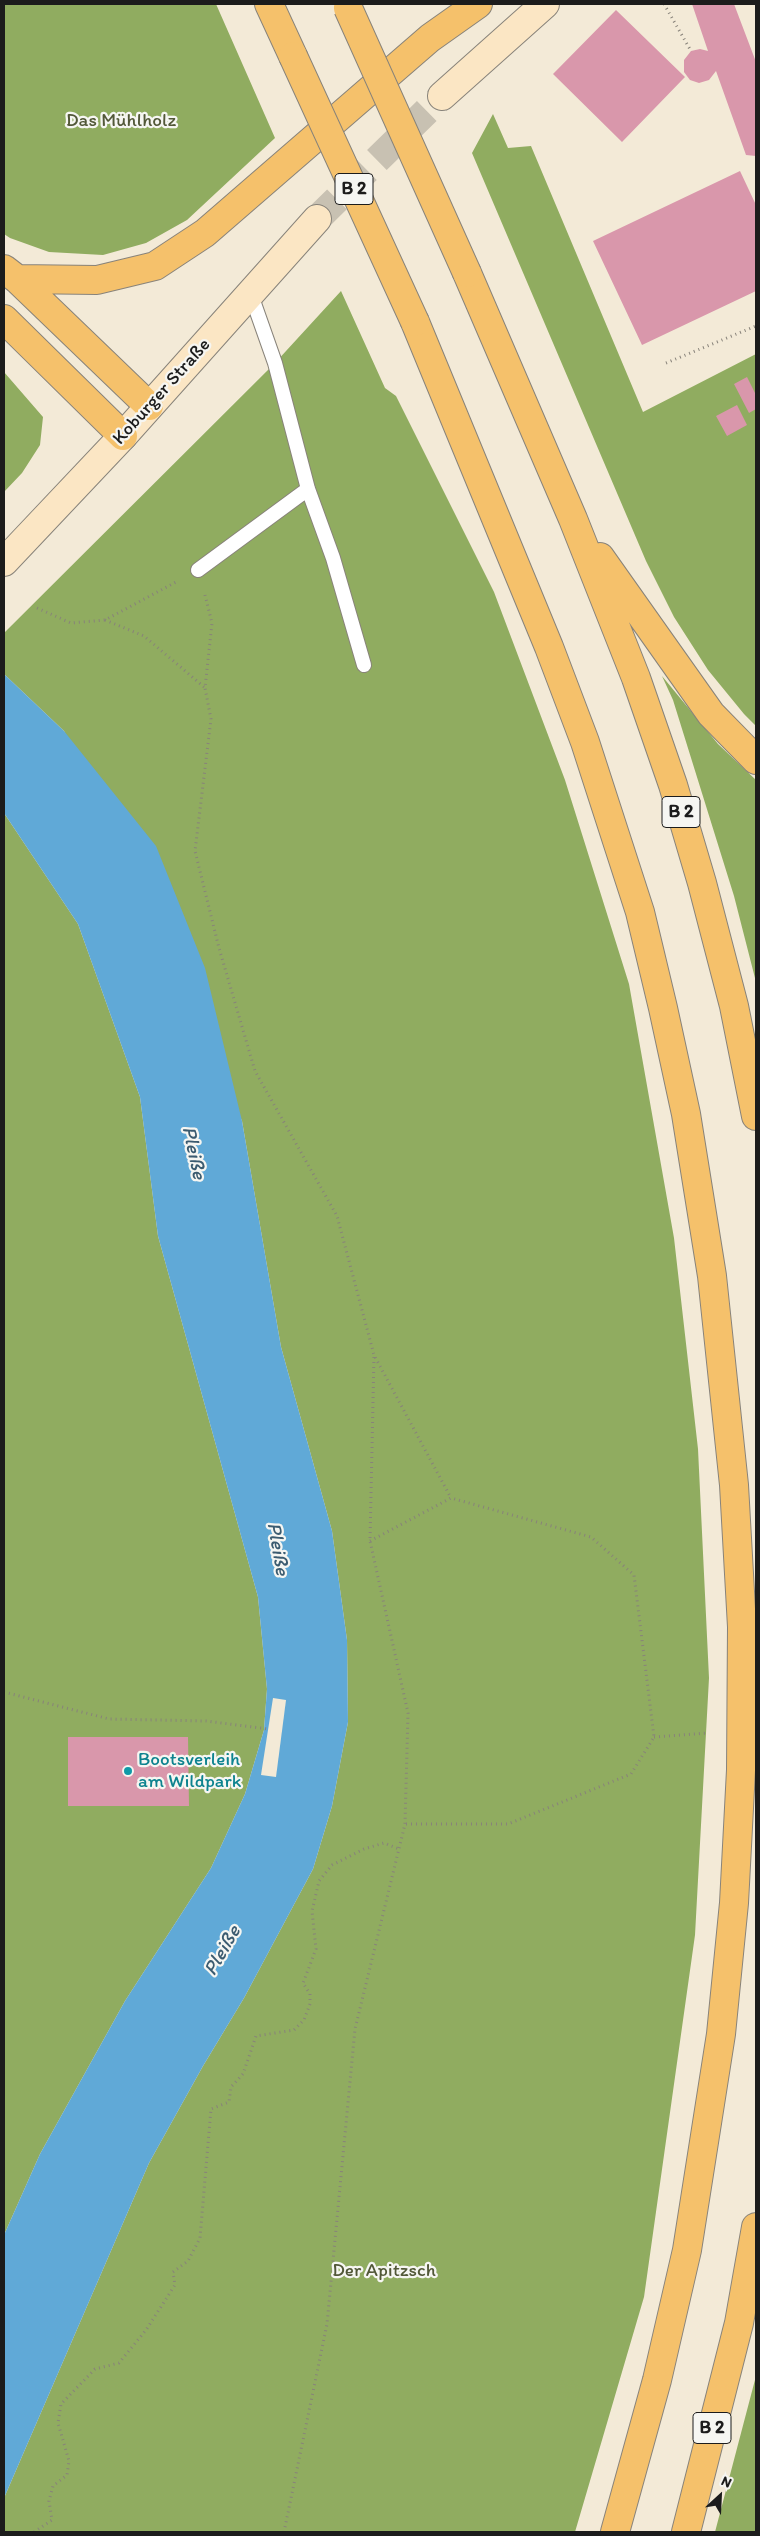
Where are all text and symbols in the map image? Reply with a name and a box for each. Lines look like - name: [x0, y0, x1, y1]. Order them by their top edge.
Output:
- park label: Das Mühlholz: [66, 110, 176, 132]
- road number: B 2: [335, 173, 373, 204]
- street label: Koburger Straße: [108, 334, 216, 450]
- road number: B 2: [662, 796, 700, 828]
- water label: Pleiße: [176, 1124, 210, 1182]
- water label: Pleiße: [261, 1521, 293, 1577]
- place label: Bootsverleih am Wildpark: [138, 1749, 241, 1793]
- marker: Bootsverleih am Wildpark: [122, 1765, 134, 1777]
- water label: Pleiße: [199, 1922, 247, 1980]
- park label: Der Apitzsch: [332, 2260, 436, 2282]
- road number: B 2: [693, 2412, 731, 2444]
- north arrow: [695, 2471, 745, 2521]
- text: N: [719, 2472, 734, 2492]

